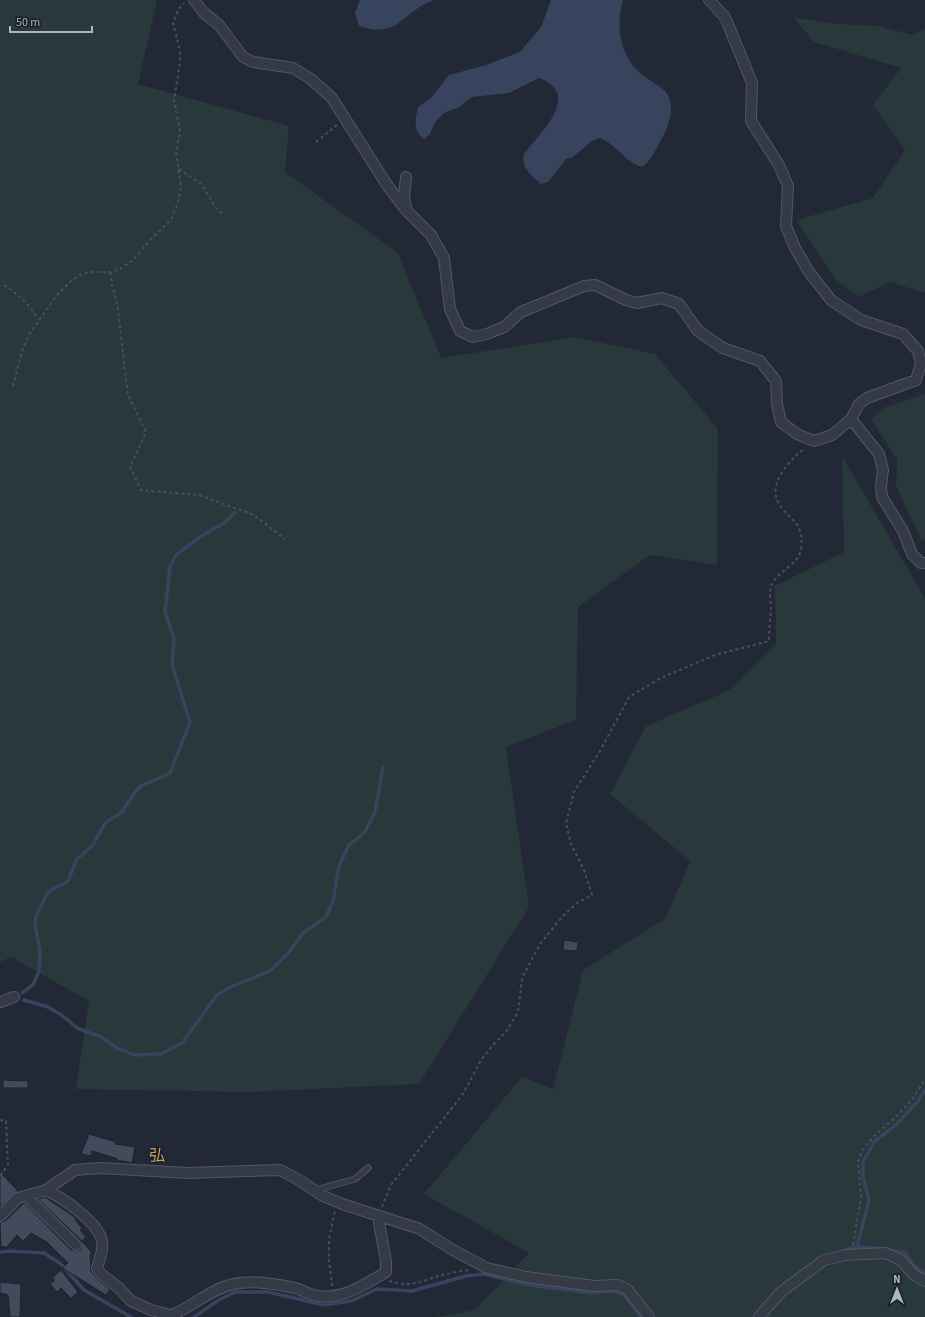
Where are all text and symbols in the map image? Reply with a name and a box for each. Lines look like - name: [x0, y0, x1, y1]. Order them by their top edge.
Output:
- scale bar: [10, 8, 92, 34]
- text: 50 m: [16, 14, 40, 31]
- district label: 弘: [149, 1145, 165, 1167]
- north arrow: [877, 1269, 917, 1309]
- text: N: [893, 1272, 901, 1287]

